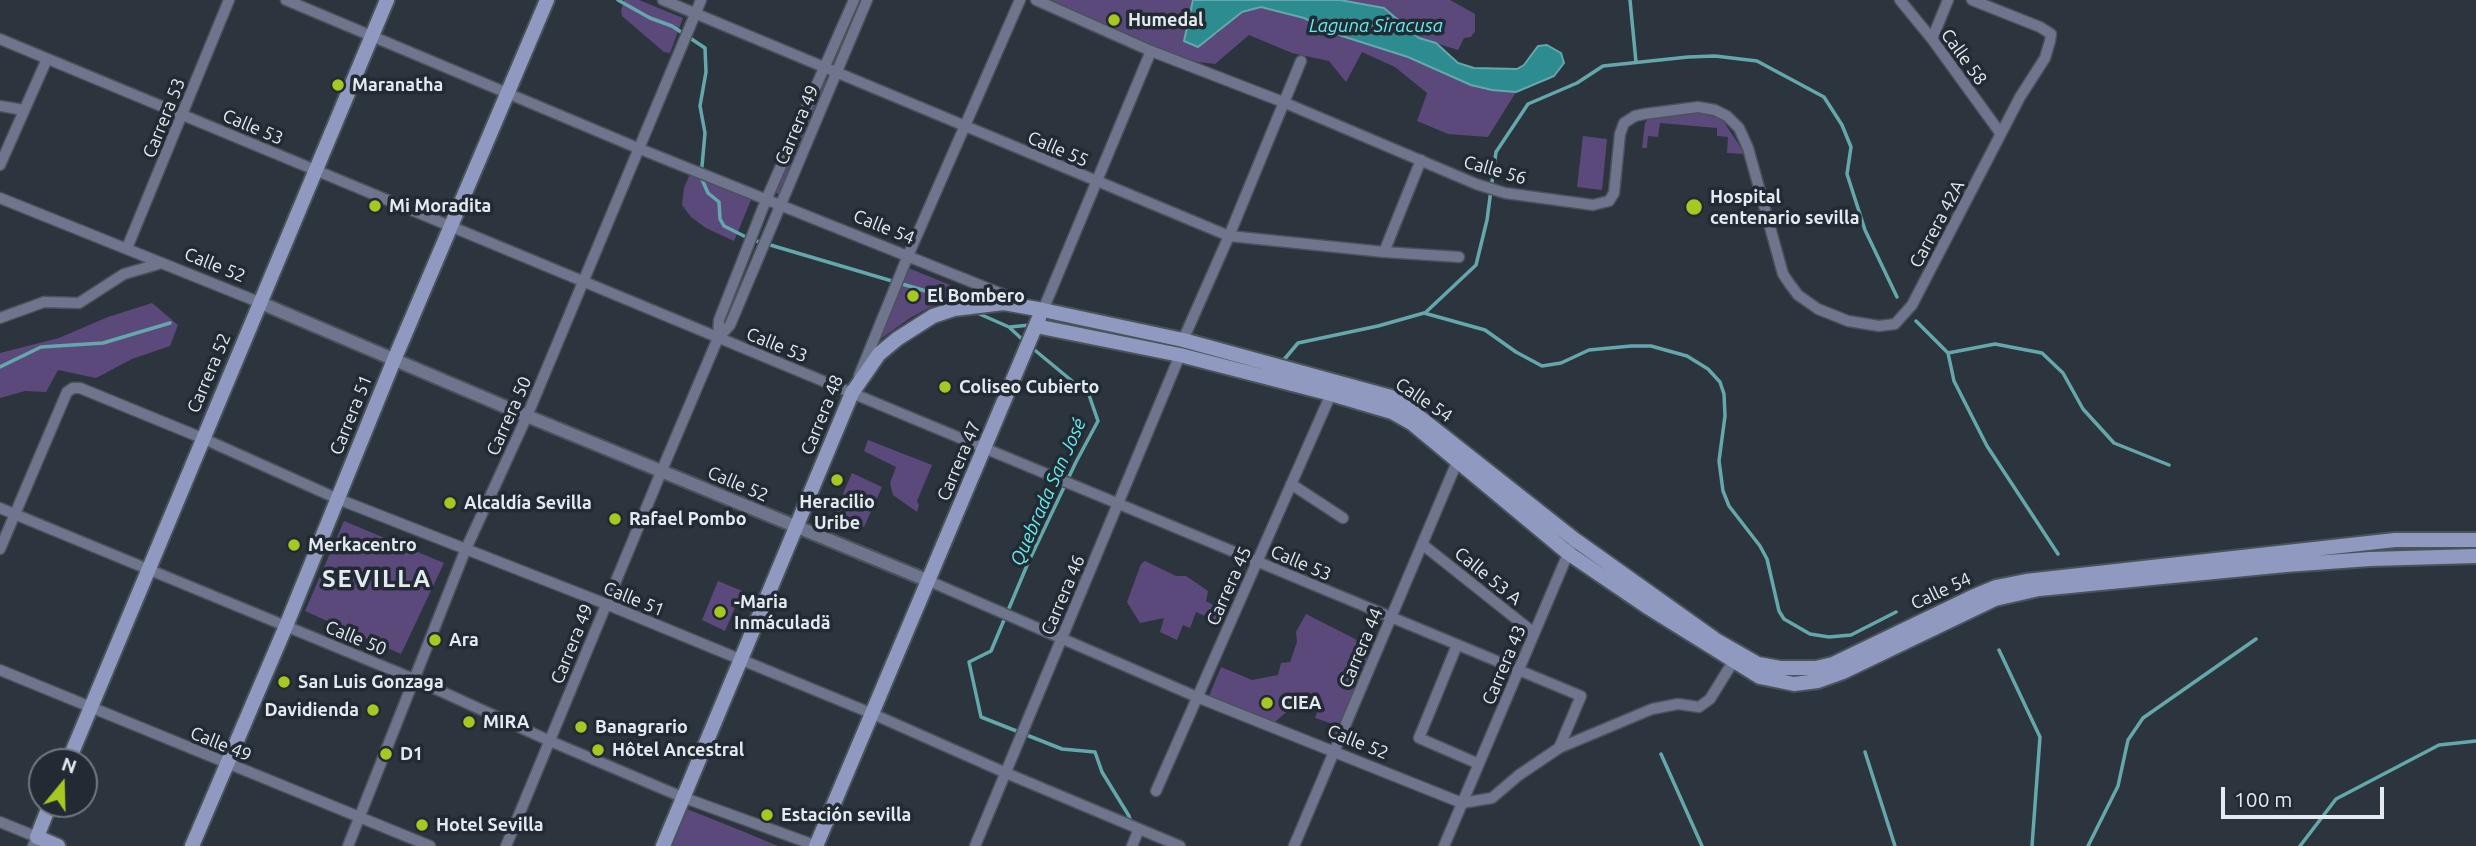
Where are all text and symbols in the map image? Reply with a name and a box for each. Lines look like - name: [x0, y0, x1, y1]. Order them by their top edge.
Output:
- place label: Humedal: [1128, 9, 1203, 31]
- marker: Humedal: [1106, 12, 1122, 28]
- water label: Laguna Siracusa: [1309, 15, 1443, 37]
- street label: Calle 58: [1936, 25, 1992, 89]
- place label: Maranatha: [352, 74, 443, 96]
- street label: Carrera 53: [138, 75, 190, 161]
- marker: Maranatha: [330, 77, 346, 93]
- street label: Carrera 49: [771, 82, 823, 168]
- street label: Calle 53: [219, 105, 287, 149]
- street label: Calle 55: [1024, 127, 1092, 171]
- street label: Calle 56: [1461, 151, 1529, 189]
- street label: Carrera 42A: [1905, 177, 1969, 271]
- place label: Hospital centenario sevilla: [1710, 186, 1859, 228]
- place label: Mi Moradita: [389, 195, 491, 217]
- marker: Hospital centenario sevilla: [1684, 197, 1704, 217]
- marker: Mi Moradita: [367, 198, 383, 214]
- street label: Calle 54: [850, 205, 918, 249]
- street label: Calle 52: [181, 243, 249, 287]
- place label: El Bombero: [927, 285, 1025, 307]
- marker: El Bombero: [905, 288, 921, 304]
- street label: Calle 53: [743, 323, 811, 367]
- street label: Carrera 52: [183, 330, 235, 416]
- street label: Carrera 51: [325, 372, 377, 458]
- street label: Carrera 48: [796, 372, 848, 458]
- street label: Carrera 50: [482, 373, 536, 459]
- street label: Calle 54: [1391, 373, 1457, 427]
- place label: Coliseo Cubierto: [959, 376, 1099, 398]
- marker: Coliseo Cubierto: [937, 379, 953, 395]
- water label: Quebrada San José: [1005, 415, 1091, 569]
- street label: Carrera 47: [933, 418, 985, 504]
- street label: Calle 52: [704, 462, 772, 506]
- marker: Heracilio Uribe: [829, 472, 845, 488]
- place label: Heracilio Uribe: [799, 491, 875, 534]
- place label: Alcaldía Sevilla: [464, 492, 592, 514]
- marker: Alcaldía Sevilla: [442, 495, 458, 511]
- place label: Rafael Pombo: [629, 508, 747, 530]
- marker: Rafael Pombo: [607, 511, 623, 527]
- place label: Merkacentro: [308, 534, 417, 556]
- marker: Merkacentro: [286, 537, 302, 553]
- street label: Calle 53: [1267, 541, 1335, 585]
- street label: Calle 53 A: [1450, 542, 1526, 610]
- street label: Carrera 45: [1202, 543, 1256, 629]
- street label: Carrera 46: [1037, 552, 1089, 638]
- district label: SEVILLA: [323, 565, 431, 593]
- street label: Calle 54: [1907, 568, 1975, 614]
- street label: Calle 51: [600, 577, 668, 621]
- place label: -Maria Inmáculadä: [734, 591, 831, 634]
- street label: Carrera 49: [546, 601, 598, 687]
- marker: -Maria Inmáculadä: [712, 604, 728, 620]
- street label: Carrera 44: [1335, 605, 1387, 691]
- street label: Calle 50: [322, 616, 390, 660]
- street label: Carrera 43: [1478, 622, 1530, 708]
- place label: Ara: [449, 629, 479, 651]
- marker: Ara: [427, 632, 443, 648]
- place label: San Luis Gonzaga: [298, 671, 444, 693]
- marker: San Luis Gonzaga: [276, 674, 292, 690]
- place label: CIEA: [1281, 692, 1321, 714]
- marker: CIEA: [1259, 695, 1275, 711]
- place label: Davidienda: [264, 699, 359, 721]
- marker: Davidienda: [365, 702, 381, 718]
- place label: MIRA: [483, 711, 529, 733]
- marker: MIRA: [461, 714, 477, 730]
- place label: Banagrario: [595, 716, 688, 738]
- marker: Banagrario: [573, 719, 589, 735]
- street label: Calle 52: [1324, 720, 1392, 764]
- street label: Calle 49: [187, 722, 255, 766]
- place label: Hôtel Ancestral: [612, 739, 744, 761]
- marker: Hôtel Ancestral: [590, 742, 606, 758]
- place label: D1: [400, 743, 423, 765]
- marker: D1: [378, 746, 394, 762]
- north arrow: [28, 748, 98, 818]
- text: N: [59, 752, 79, 778]
- scale bar: [2224, 772, 2387, 816]
- text: 100 m: [2234, 787, 2292, 811]
- place label: Estación sevilla: [781, 804, 911, 826]
- marker: Estación sevilla: [759, 807, 775, 823]
- place label: Hotel Sevilla: [436, 814, 544, 836]
- marker: Hotel Sevilla: [414, 817, 430, 833]

